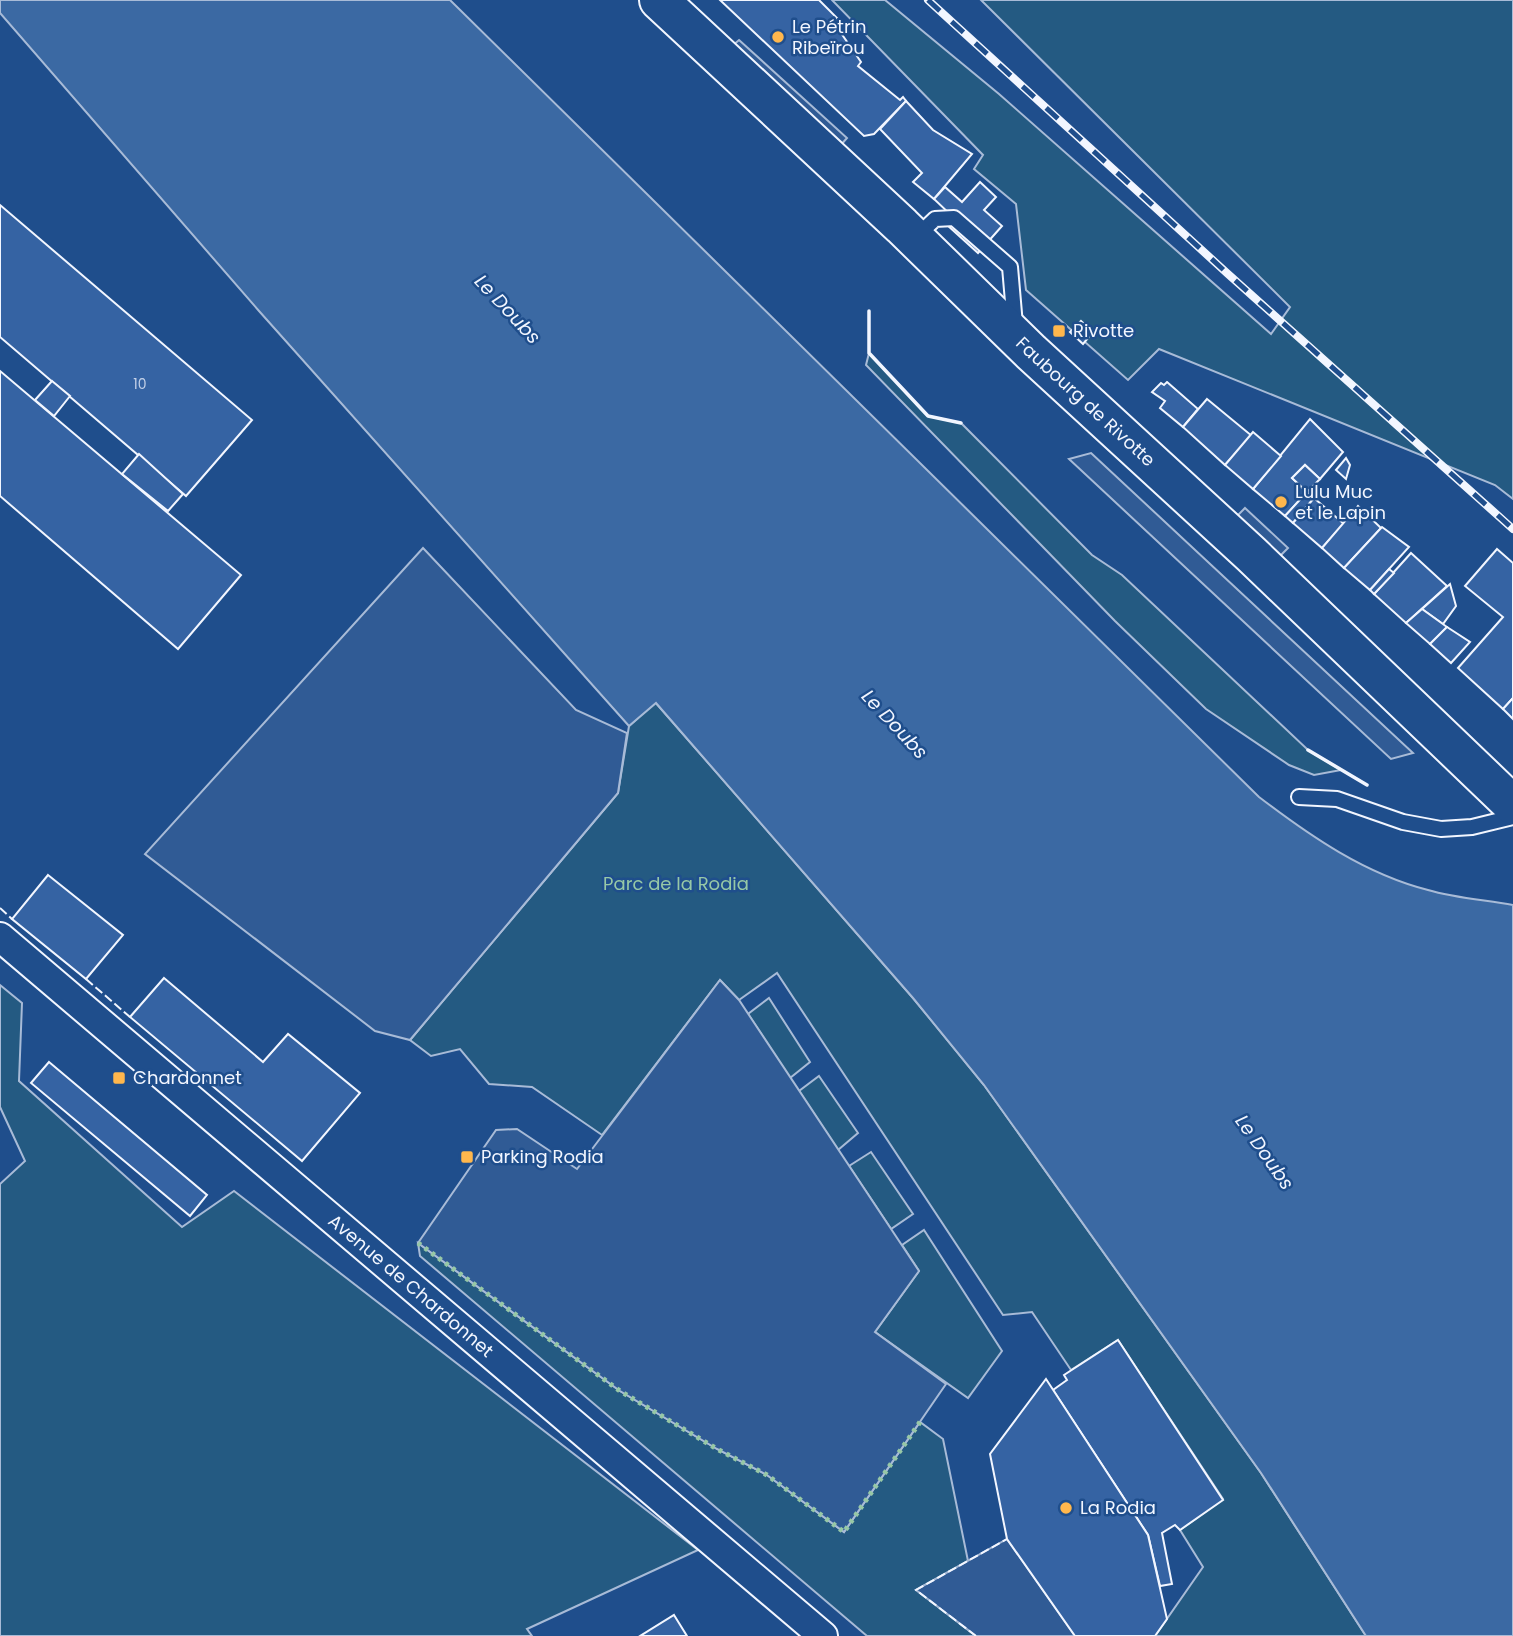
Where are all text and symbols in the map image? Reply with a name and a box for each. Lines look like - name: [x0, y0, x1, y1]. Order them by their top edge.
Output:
- place label: Le Pétrin Ribeïrou: [792, 14, 867, 60]
- marker: Le Pétrin Ribeïrou: [770, 29, 786, 45]
- water label: Le Doubs: [468, 269, 547, 350]
- place label: Rivotte: [1073, 318, 1134, 343]
- marker: Rivotte: [1051, 323, 1067, 339]
- street label: Faubourg de Rivotte: [1011, 331, 1161, 472]
- house number: 10: [133, 374, 147, 394]
- place label: Lulu Muc et le Lapin: [1295, 479, 1386, 525]
- marker: Lulu Muc et le Lapin: [1273, 494, 1289, 510]
- water label: Le Doubs: [855, 684, 934, 765]
- park label: Parc de la Rodia: [603, 871, 749, 896]
- place label: Chardonnet: [133, 1065, 242, 1090]
- marker: Chardonnet: [111, 1070, 127, 1086]
- water label: Le Doubs: [1229, 1109, 1300, 1195]
- place label: Parking Rodia: [481, 1144, 604, 1169]
- marker: Parking Rodia: [459, 1149, 475, 1165]
- street label: Avenue de Chardonnet: [323, 1208, 499, 1363]
- place label: La Rodia: [1080, 1495, 1156, 1520]
- marker: La Rodia: [1058, 1500, 1074, 1516]

